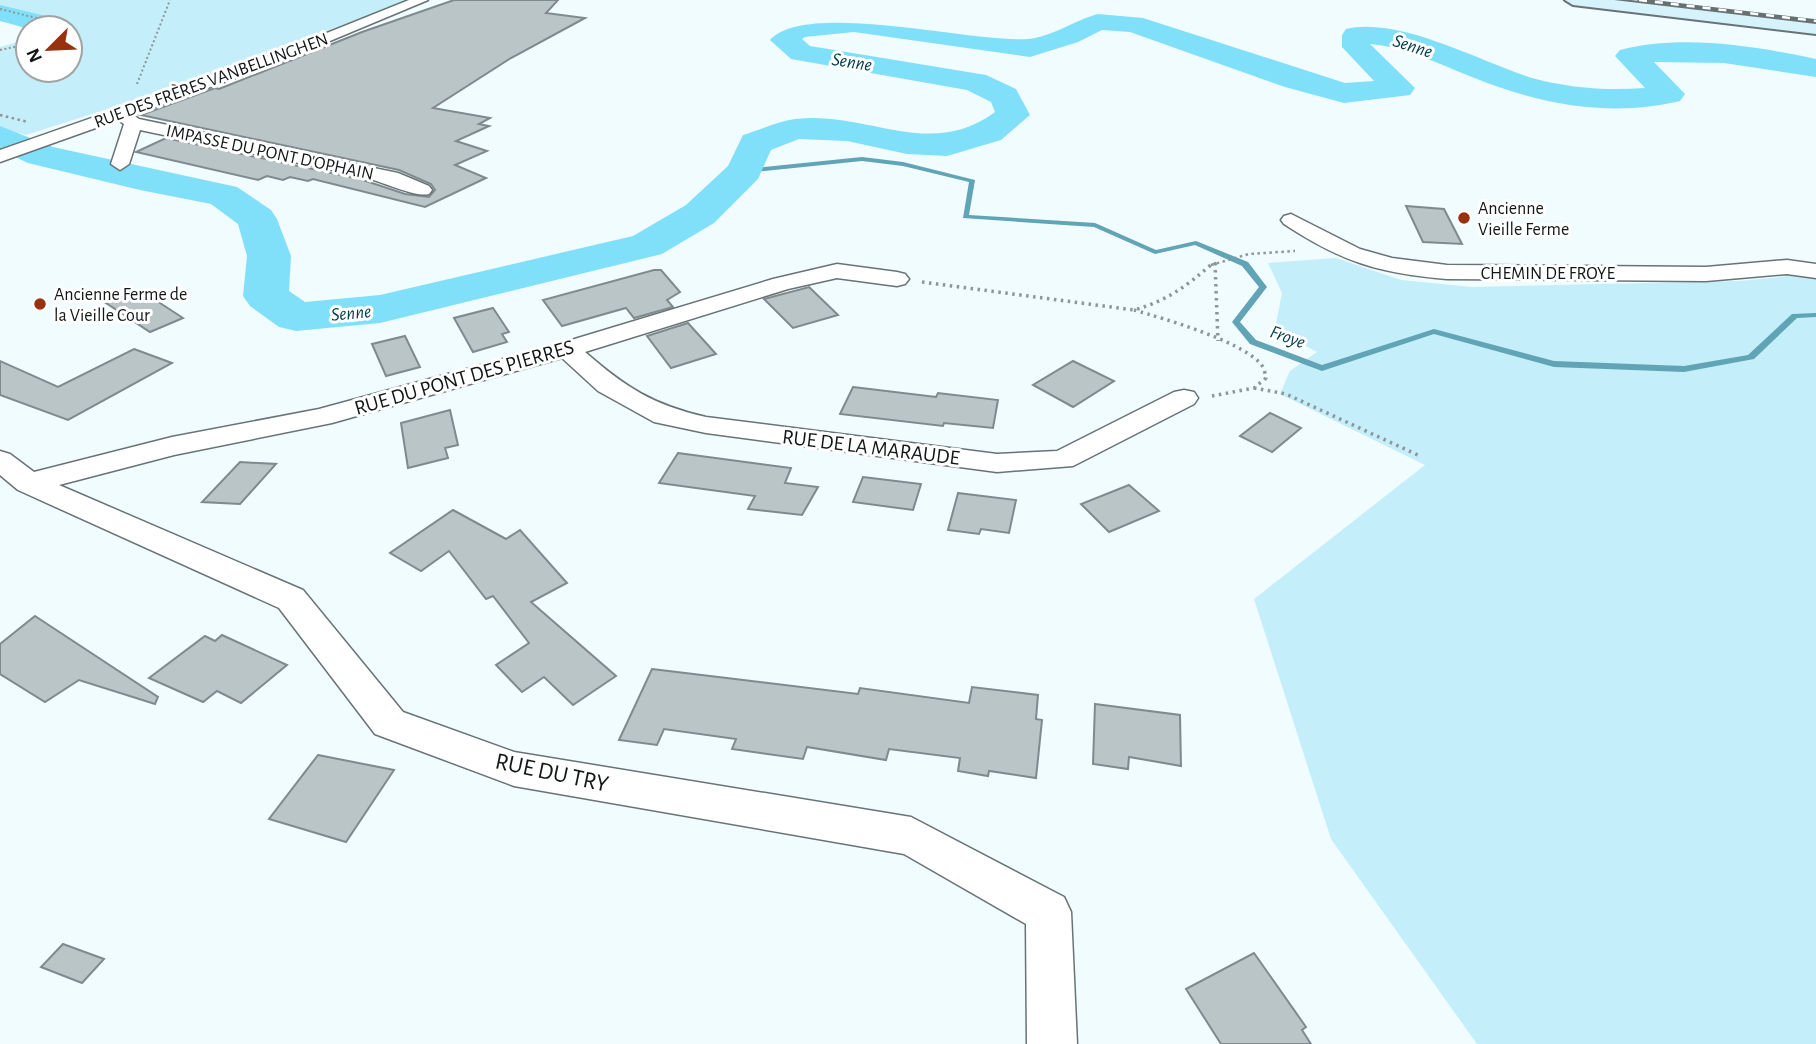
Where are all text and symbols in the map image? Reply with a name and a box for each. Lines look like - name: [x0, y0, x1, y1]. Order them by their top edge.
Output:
- north arrow: [14, 14, 84, 84]
- street label: RUE DES FRÈRES VANBELLINGHEN: [91, 27, 331, 132]
- water label: Senne: [1390, 31, 1435, 62]
- text: N: [23, 45, 46, 65]
- water label: Senne: [830, 50, 873, 75]
- street label: IMPASSE DU PONT D'OPHAIN: [164, 122, 375, 184]
- place label: Ancienne Vieille Ferme: [1478, 200, 1569, 239]
- marker: Ancienne Vieille Ferme: [1456, 210, 1472, 226]
- street label: CHEMIN DE FROYE: [1481, 265, 1616, 283]
- place label: Ancienne Ferme de la Vieille Cour: [54, 286, 187, 325]
- marker: Ancienne Ferme de la Vieille Cour: [32, 296, 48, 312]
- water label: Senne: [330, 302, 372, 325]
- water label: Froye: [1267, 322, 1308, 352]
- street label: RUE DU PONT DES PIERRES: [352, 336, 576, 419]
- street label: RUE DE LA MARAUDE: [781, 426, 961, 469]
- street label: RUE DU TRY: [493, 749, 611, 797]

